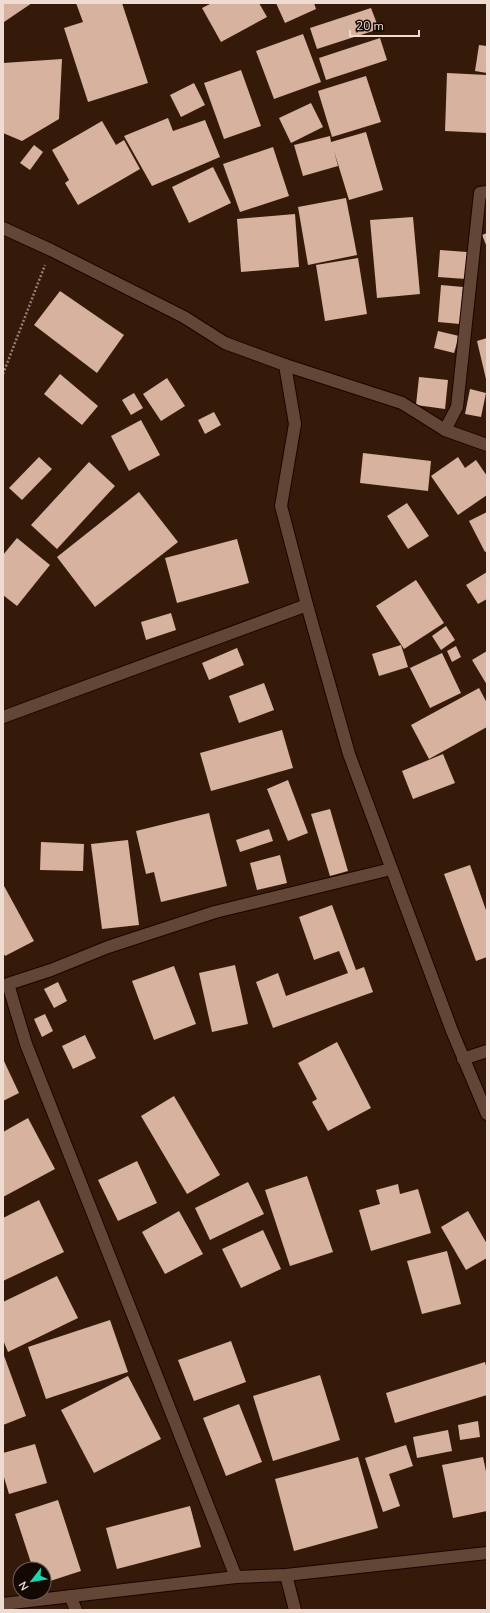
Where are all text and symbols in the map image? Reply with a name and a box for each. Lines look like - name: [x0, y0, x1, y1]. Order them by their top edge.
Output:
- scale bar: [350, 12, 419, 38]
- text: 20 m: [356, 18, 384, 34]
- north arrow: [12, 1561, 52, 1601]
- text: N: [15, 1579, 32, 1593]

